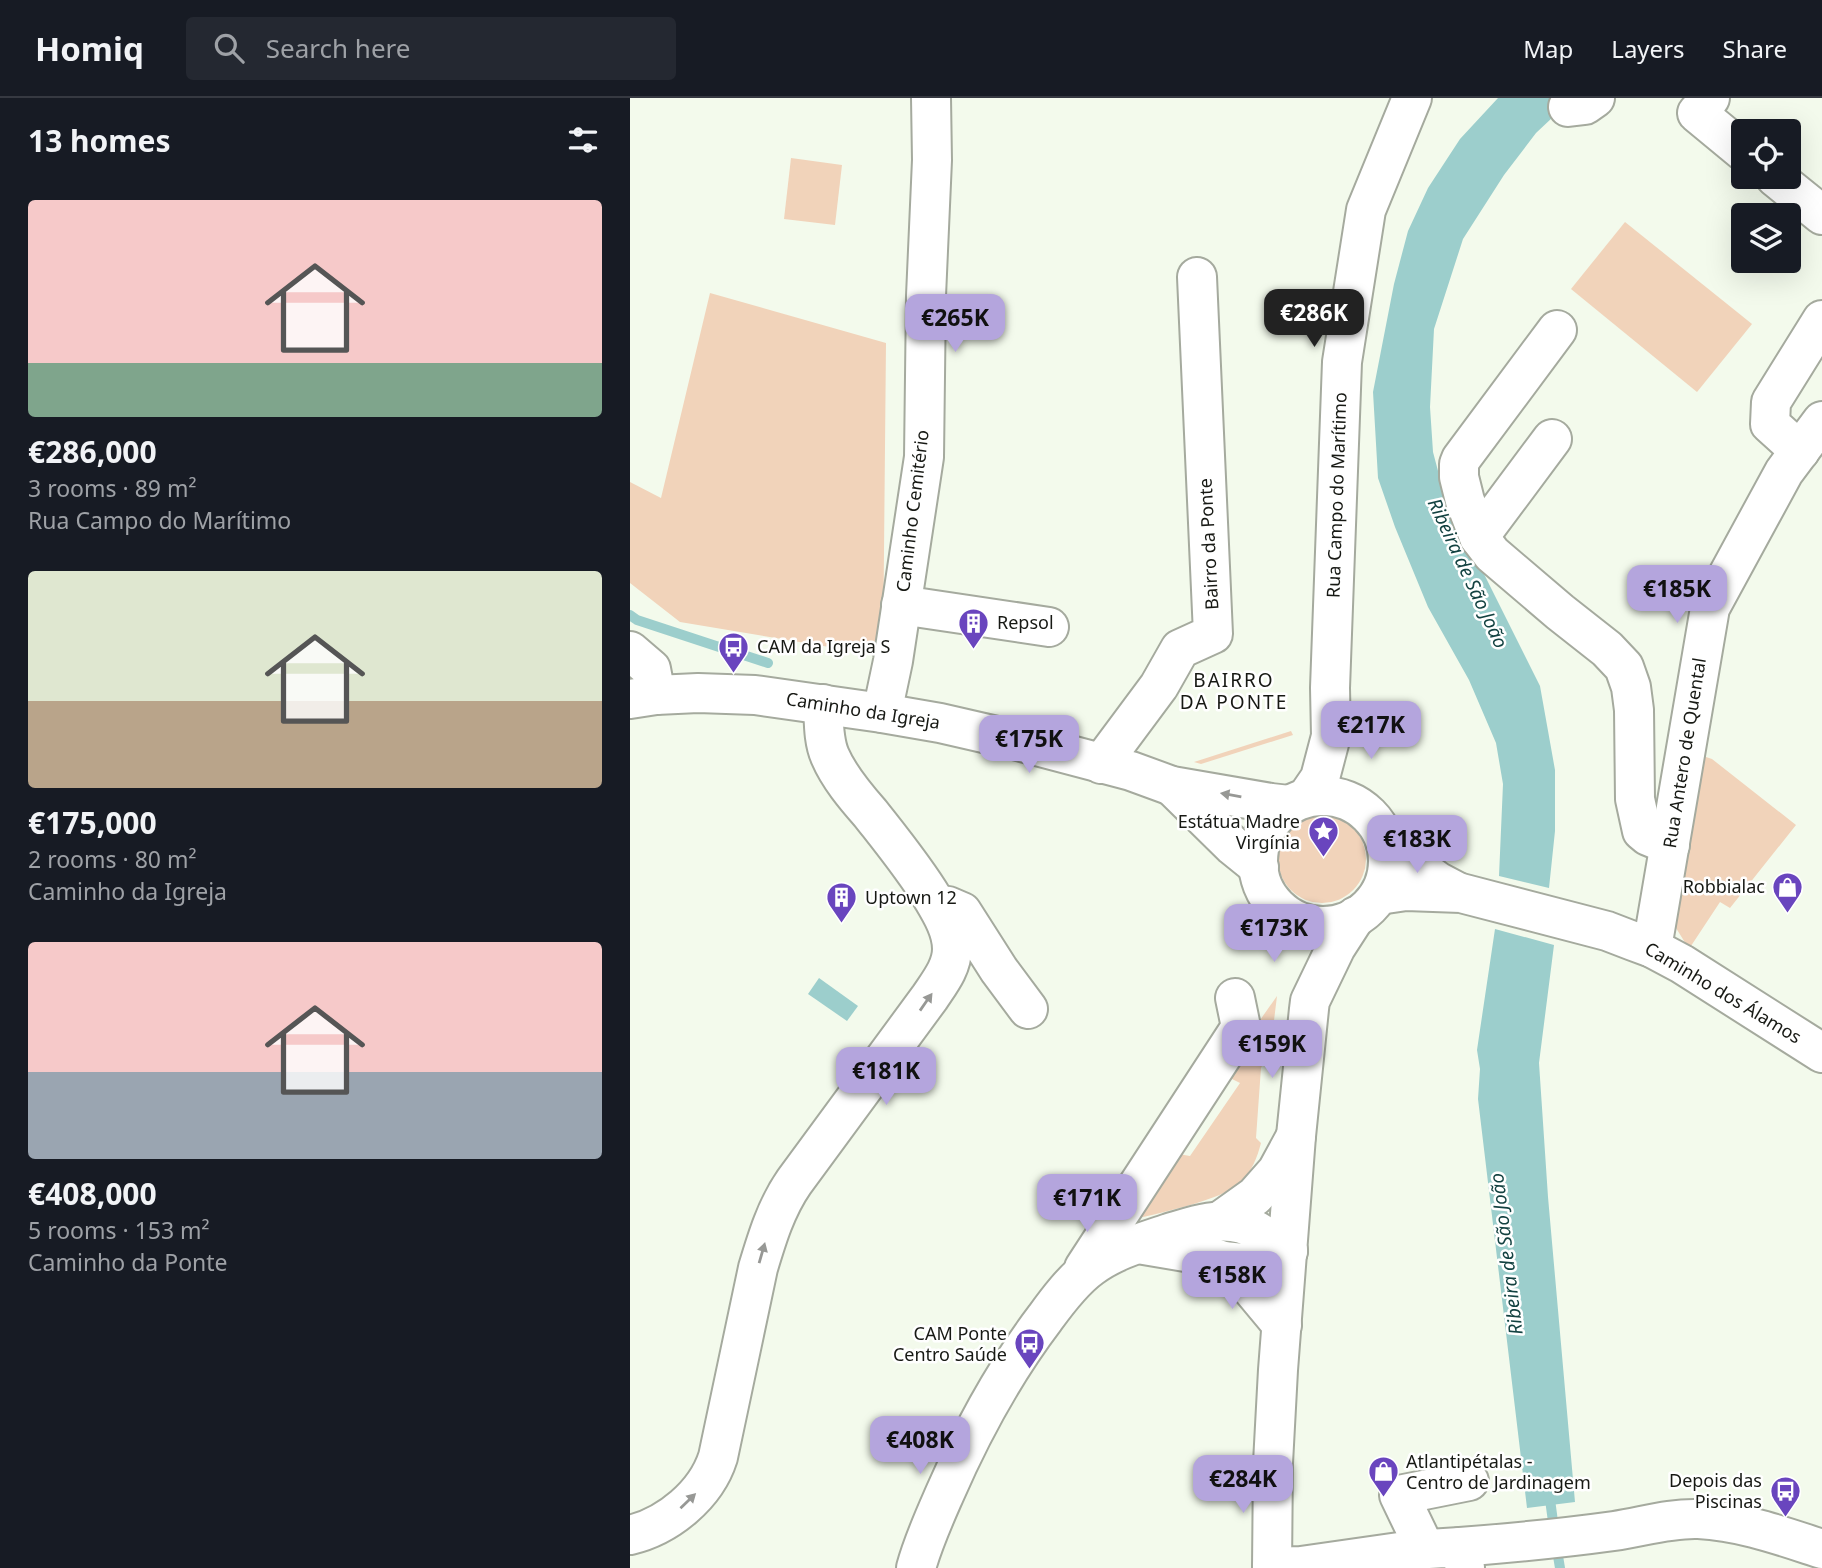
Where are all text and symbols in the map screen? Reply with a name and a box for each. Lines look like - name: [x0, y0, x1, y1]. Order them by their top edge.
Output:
- search box: [186, 17, 676, 80]
- text: Homiq: [35, 26, 144, 71]
- icon: search: [210, 29, 248, 67]
- text: Search here: [266, 30, 410, 66]
- text: Map: [1523, 32, 1573, 65]
- text: Layers: [1611, 32, 1685, 65]
- text: Share: [1723, 32, 1787, 65]
- map controls: [1731, 119, 1801, 273]
- button: locate: [1731, 119, 1801, 189]
- text: 13 homes: [28, 120, 171, 161]
- icon: filters: [564, 121, 602, 159]
- button: layers: [1731, 203, 1801, 273]
- icon: home: [252, 245, 378, 371]
- pin: €286K: [1265, 289, 1363, 349]
- pin: €265K: [906, 294, 1004, 354]
- text: €286K: [1280, 296, 1348, 328]
- text: €265K: [921, 301, 989, 333]
- street label: Rua Campo do Marítimo: [1320, 392, 1352, 598]
- street label: Caminho Cemitério: [890, 428, 934, 593]
- text: €286,000: [28, 431, 157, 472]
- text: 3 rooms · 89 m²: [28, 472, 197, 504]
- street label: Bairro da Ponte: [1193, 478, 1223, 611]
- water label: Ribeira de São João: [1422, 494, 1514, 652]
- text: Rua Campo do Marítimo: [28, 504, 291, 536]
- pin: €185K: [1628, 566, 1726, 625]
- text: €185K: [1643, 572, 1711, 604]
- building icon: Repsol: [957, 606, 991, 650]
- place label: Repsol: [997, 610, 1054, 634]
- icon: home: [252, 616, 378, 742]
- bus stop icon: CAM da Igreja S: [717, 630, 751, 674]
- place label: CAM da Igreja S: [757, 634, 891, 658]
- street label: Rua Antero de Quental: [1657, 656, 1711, 850]
- district label: BAIRRO DA PONTE: [1180, 667, 1288, 715]
- street label: Caminho da Igreja: [784, 686, 942, 734]
- pin: €217K: [1322, 702, 1420, 761]
- text: €217K: [1337, 708, 1405, 740]
- pin: €175K: [980, 716, 1078, 775]
- text: €175K: [995, 722, 1063, 754]
- one-way arrow: [1220, 789, 1242, 800]
- text: €175,000: [28, 802, 157, 843]
- place label: Estátua Madre Virgínia: [1178, 809, 1300, 854]
- place icon: Estátua Madre Virgínia: [1306, 815, 1340, 859]
- pin: €183K: [1368, 816, 1466, 875]
- text: €183K: [1383, 822, 1451, 854]
- text: 2 rooms · 80 m²: [28, 843, 197, 875]
- shop icon: Robbialac: [1771, 870, 1805, 914]
- place label: Robbialac: [1683, 874, 1765, 898]
- text: Caminho da Igreja: [28, 875, 227, 907]
- building icon: Uptown 12: [825, 881, 859, 925]
- place label: Uptown 12: [865, 885, 957, 909]
- pin: €173K: [1225, 904, 1323, 964]
- text: €173K: [1240, 911, 1308, 943]
- street label: Caminho dos Álamos: [1641, 936, 1806, 1048]
- icon: home: [252, 987, 378, 1113]
- one-way arrow: [919, 993, 933, 1011]
- pin: €159K: [1223, 1020, 1321, 1080]
- text: €159K: [1238, 1027, 1306, 1059]
- pin: €181K: [837, 1048, 935, 1107]
- text: €181K: [852, 1054, 920, 1086]
- water label: Ribeira de São João: [1483, 1172, 1529, 1336]
- text: €408,000: [28, 1173, 157, 1214]
- pin: €171K: [1038, 1174, 1136, 1234]
- text: €171K: [1053, 1181, 1121, 1213]
- text: 5 rooms · 153 m²: [28, 1214, 210, 1246]
- one-way arrow: [758, 1242, 768, 1263]
- text: Caminho da Ponte: [28, 1246, 228, 1278]
- pin: €158K: [1183, 1252, 1281, 1311]
- text: €158K: [1198, 1258, 1266, 1290]
- place label: CAM Ponte Centro Saúde: [893, 1321, 1007, 1366]
- bus stop icon: CAM Ponte Centro Saúde: [1013, 1327, 1047, 1371]
- pin: €408K: [871, 1416, 969, 1476]
- text: €408K: [886, 1423, 954, 1455]
- place label: Atlantipétalas - Centro de Jardinagem: [1406, 1449, 1591, 1494]
- shop icon: Atlantipétalas - Centro de Jardinagem: [1366, 1455, 1400, 1499]
- pin: €284K: [1194, 1456, 1292, 1515]
- text: €284K: [1209, 1462, 1277, 1494]
- place label: Depois das Piscinas: [1669, 1468, 1762, 1513]
- bus stop icon: Depois das Piscinas: [1768, 1474, 1802, 1518]
- one-way arrow: [679, 1494, 696, 1510]

